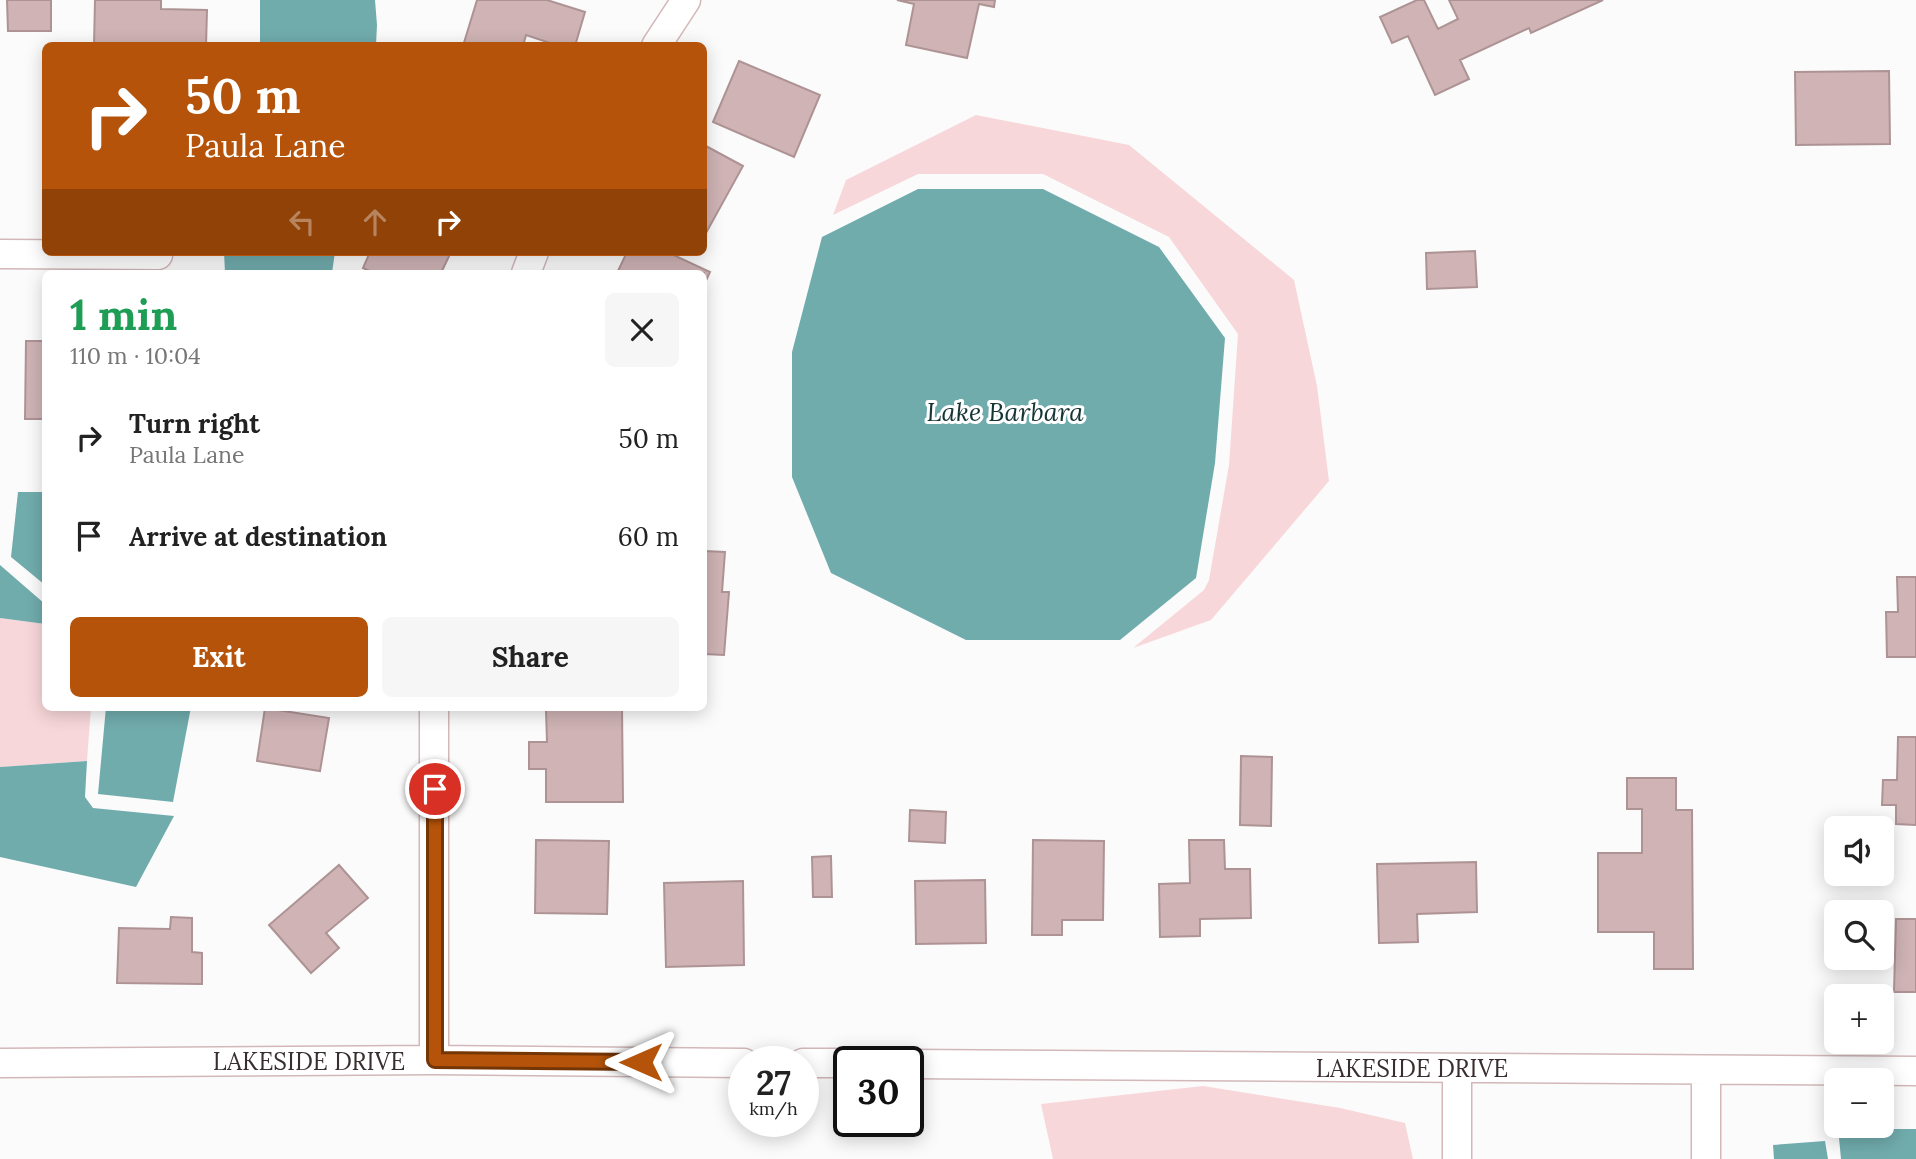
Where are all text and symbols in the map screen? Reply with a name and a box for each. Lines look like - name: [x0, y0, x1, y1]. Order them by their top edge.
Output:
- text: 50 m: [185, 64, 301, 126]
- icon: right: [70, 70, 161, 161]
- text: Paula Lane: [185, 125, 346, 166]
- icon: left: [283, 203, 321, 241]
- icon: ahead: [356, 203, 394, 241]
- icon: right: [429, 203, 467, 241]
- text: 1 min: [70, 288, 177, 342]
- button: close: [605, 293, 679, 367]
- text: 110 m · 10:04: [70, 341, 201, 370]
- water label: Lake Barbara: [926, 395, 1084, 428]
- text: Turn right: [129, 407, 260, 440]
- icon: right: [70, 419, 108, 457]
- text: 50 m: [619, 422, 679, 455]
- text: Paula Lane: [129, 440, 245, 469]
- icon: arrive: [70, 517, 108, 555]
- text: Arrive at destination: [129, 520, 387, 553]
- text: 60 m: [618, 520, 679, 553]
- button: Exit: [70, 617, 368, 697]
- button: Share: [382, 617, 679, 697]
- pin: [405, 759, 465, 819]
- icon: arrive: [416, 770, 454, 808]
- map controls: [1824, 816, 1894, 1138]
- button: sound: [1824, 816, 1894, 886]
- button: search: [1824, 900, 1894, 970]
- button: +: [1824, 984, 1894, 1054]
- position arrow: [604, 1025, 678, 1099]
- street label: LAKESIDE DRIVE: [213, 1046, 405, 1077]
- speed limit sign: 30: [833, 1046, 924, 1137]
- street label: LAKESIDE DRIVE: [1316, 1053, 1508, 1084]
- text: 27: [756, 1060, 791, 1105]
- button: −: [1824, 1068, 1894, 1138]
- text: km/h: [749, 1097, 798, 1120]

